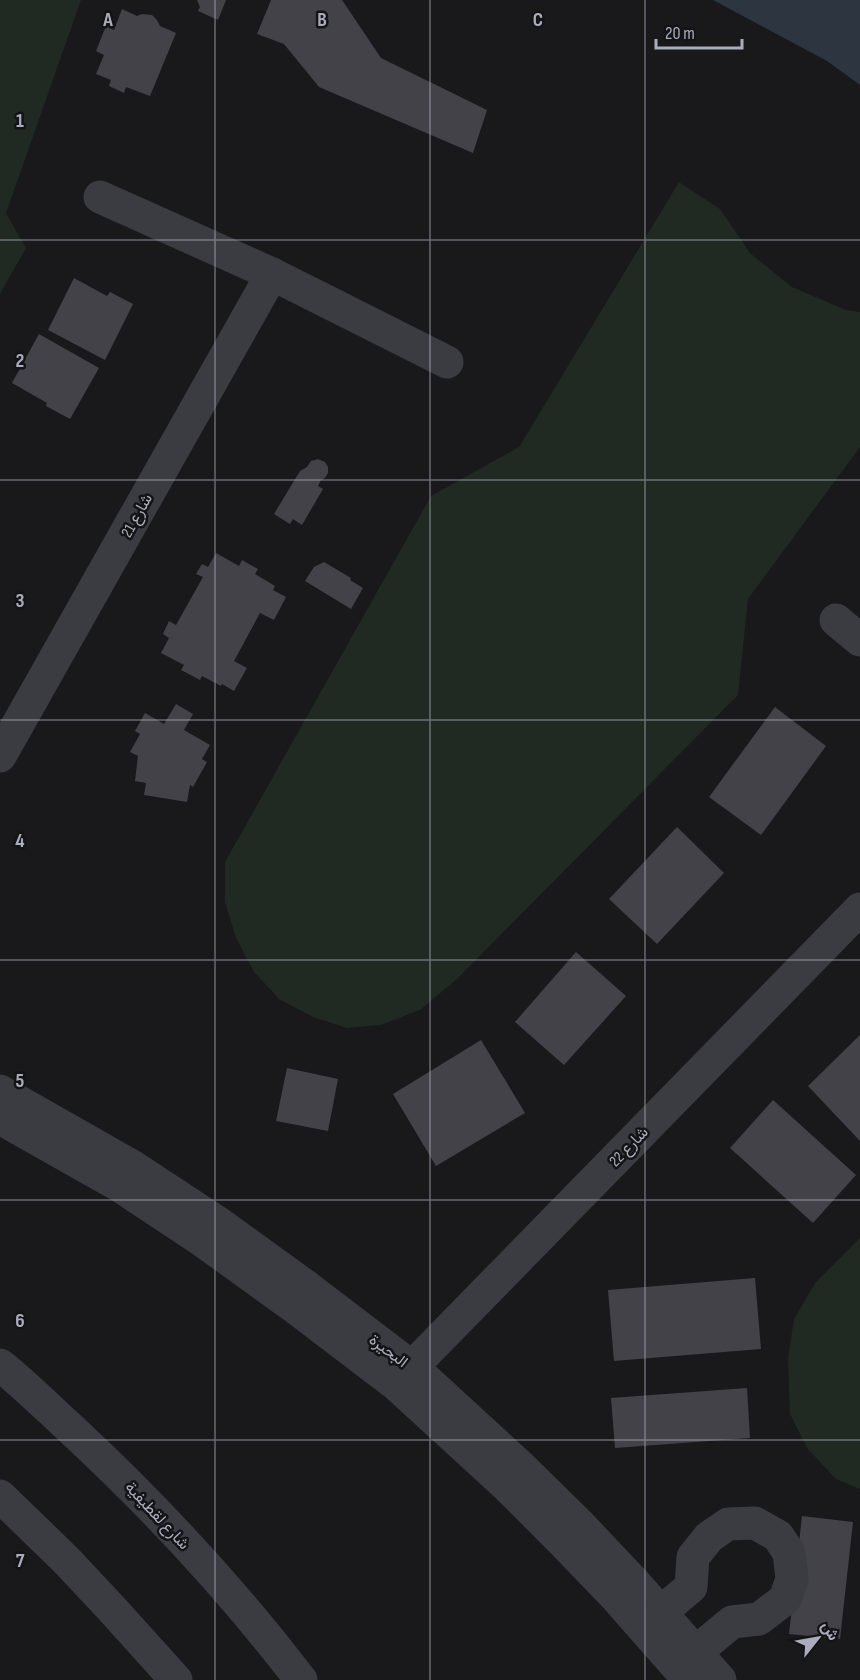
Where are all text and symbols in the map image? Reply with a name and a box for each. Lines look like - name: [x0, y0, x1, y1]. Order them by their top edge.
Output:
- text: A: [102, 8, 113, 32]
- text: B: [317, 8, 327, 32]
- text: C: [533, 8, 543, 32]
- scale bar: [656, 12, 742, 50]
- text: 20 m: [665, 23, 695, 44]
- text: 1: [16, 109, 24, 133]
- text: 2: [16, 349, 24, 373]
- street label: شارع 21: [118, 491, 158, 541]
- text: 3: [16, 589, 25, 613]
- text: 4: [15, 829, 25, 853]
- text: 5: [16, 1069, 25, 1093]
- street label: شارع 22: [606, 1123, 653, 1172]
- text: 6: [15, 1309, 25, 1333]
- street label: البحيرة: [365, 1331, 411, 1372]
- street label: شارع لقطيفية: [120, 1478, 193, 1555]
- text: 7: [16, 1549, 25, 1573]
- north arrow: [788, 1608, 848, 1668]
- text: ش: [816, 1618, 843, 1644]

